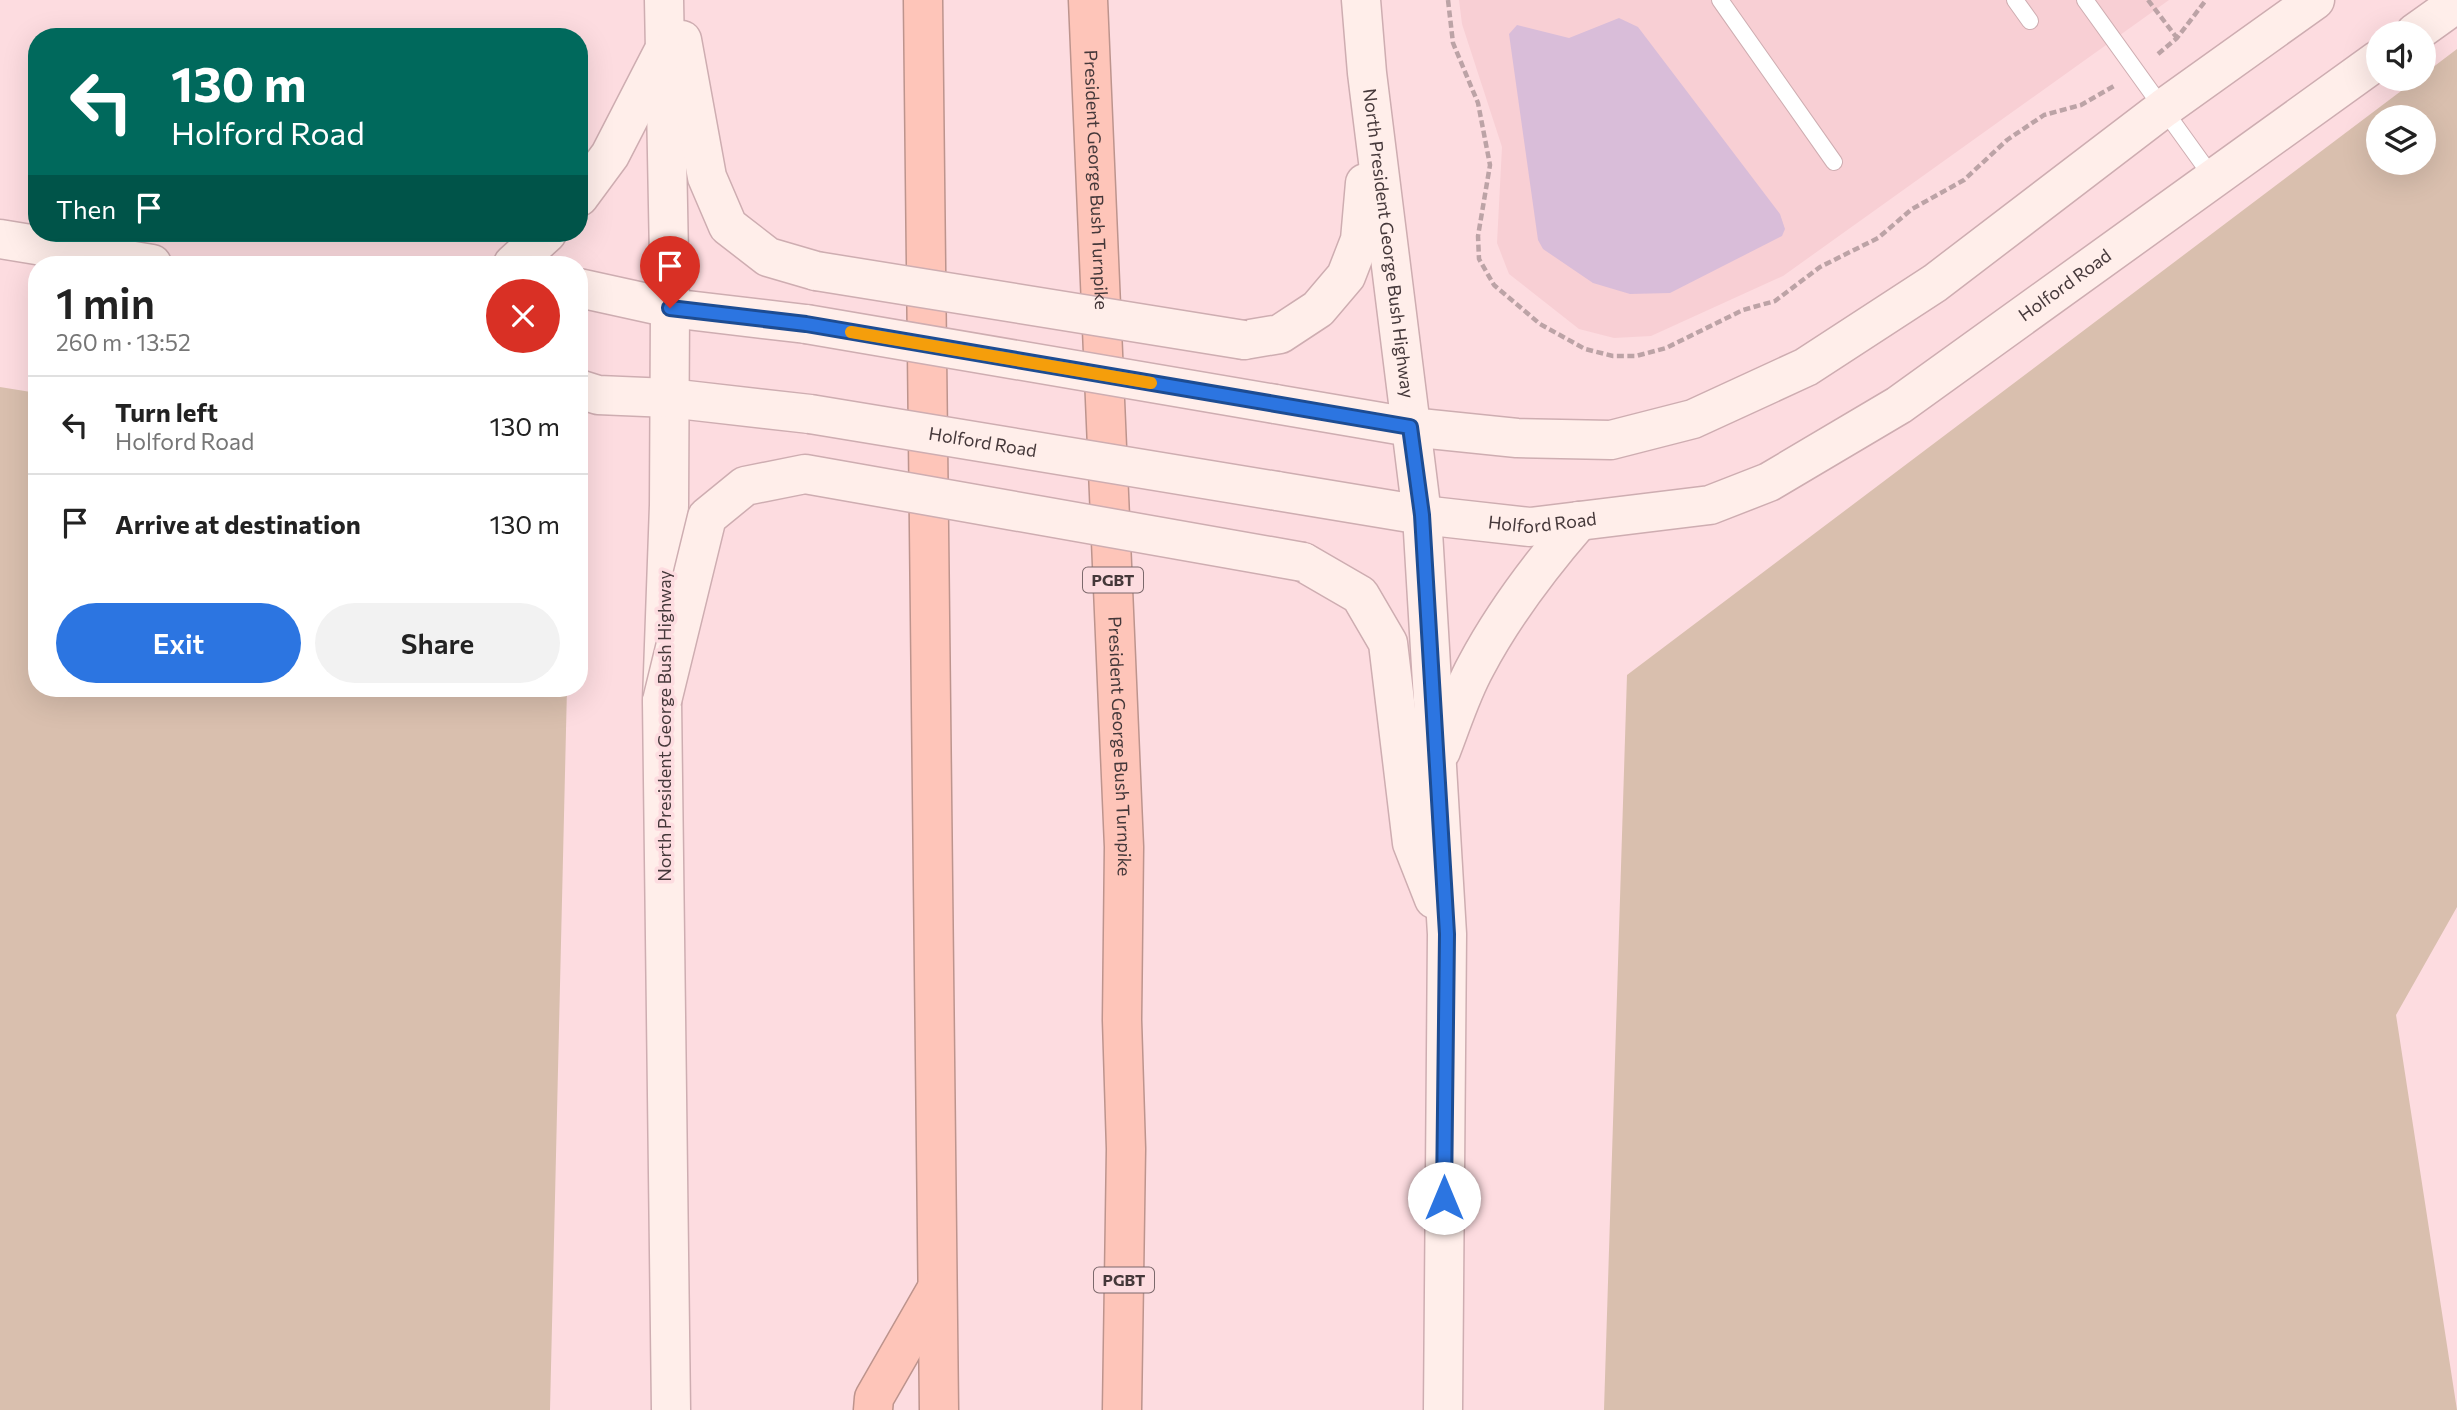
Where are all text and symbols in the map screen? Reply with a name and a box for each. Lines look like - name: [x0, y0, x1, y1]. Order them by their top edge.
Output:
- map controls: [2366, 21, 2436, 175]
- button: sound: [2366, 21, 2436, 91]
- street label: President George Bush Turnpike: [1080, 49, 1113, 310]
- text: 130 m: [171, 52, 306, 112]
- icon: left: [56, 56, 147, 147]
- street label: North President George Bush Highway: [1359, 87, 1419, 399]
- button: layers: [2366, 105, 2436, 175]
- text: Holford Road: [171, 112, 365, 152]
- icon: arrive: [130, 189, 168, 227]
- text: Then: [56, 193, 116, 224]
- pin: [640, 236, 700, 308]
- street label: Holford Road: [2014, 244, 2115, 325]
- icon: arrive: [651, 247, 689, 285]
- text: 1 min: [56, 276, 155, 328]
- button: close: [486, 279, 560, 353]
- text: 260 m · 13:52: [56, 328, 191, 356]
- text: Turn left: [115, 396, 218, 427]
- icon: left: [56, 406, 94, 444]
- text: 130 m: [489, 410, 560, 441]
- street label: Holford Road: [927, 422, 1038, 461]
- text: Holford Road: [115, 427, 254, 455]
- icon: arrive: [56, 504, 94, 542]
- street label: Holford Road: [1487, 507, 1598, 537]
- text: Arrive at destination: [115, 508, 361, 539]
- text: 130 m: [489, 508, 560, 539]
- road number: PGBT: [1083, 568, 1143, 593]
- street label: North President George Bush Highway: [653, 570, 675, 882]
- button: Exit: [56, 603, 301, 683]
- button: Share: [315, 603, 560, 683]
- street label: President George Bush Turnpike: [1104, 616, 1136, 877]
- position arrow: [1407, 1161, 1481, 1235]
- road number: PGBT: [1094, 1268, 1154, 1292]

